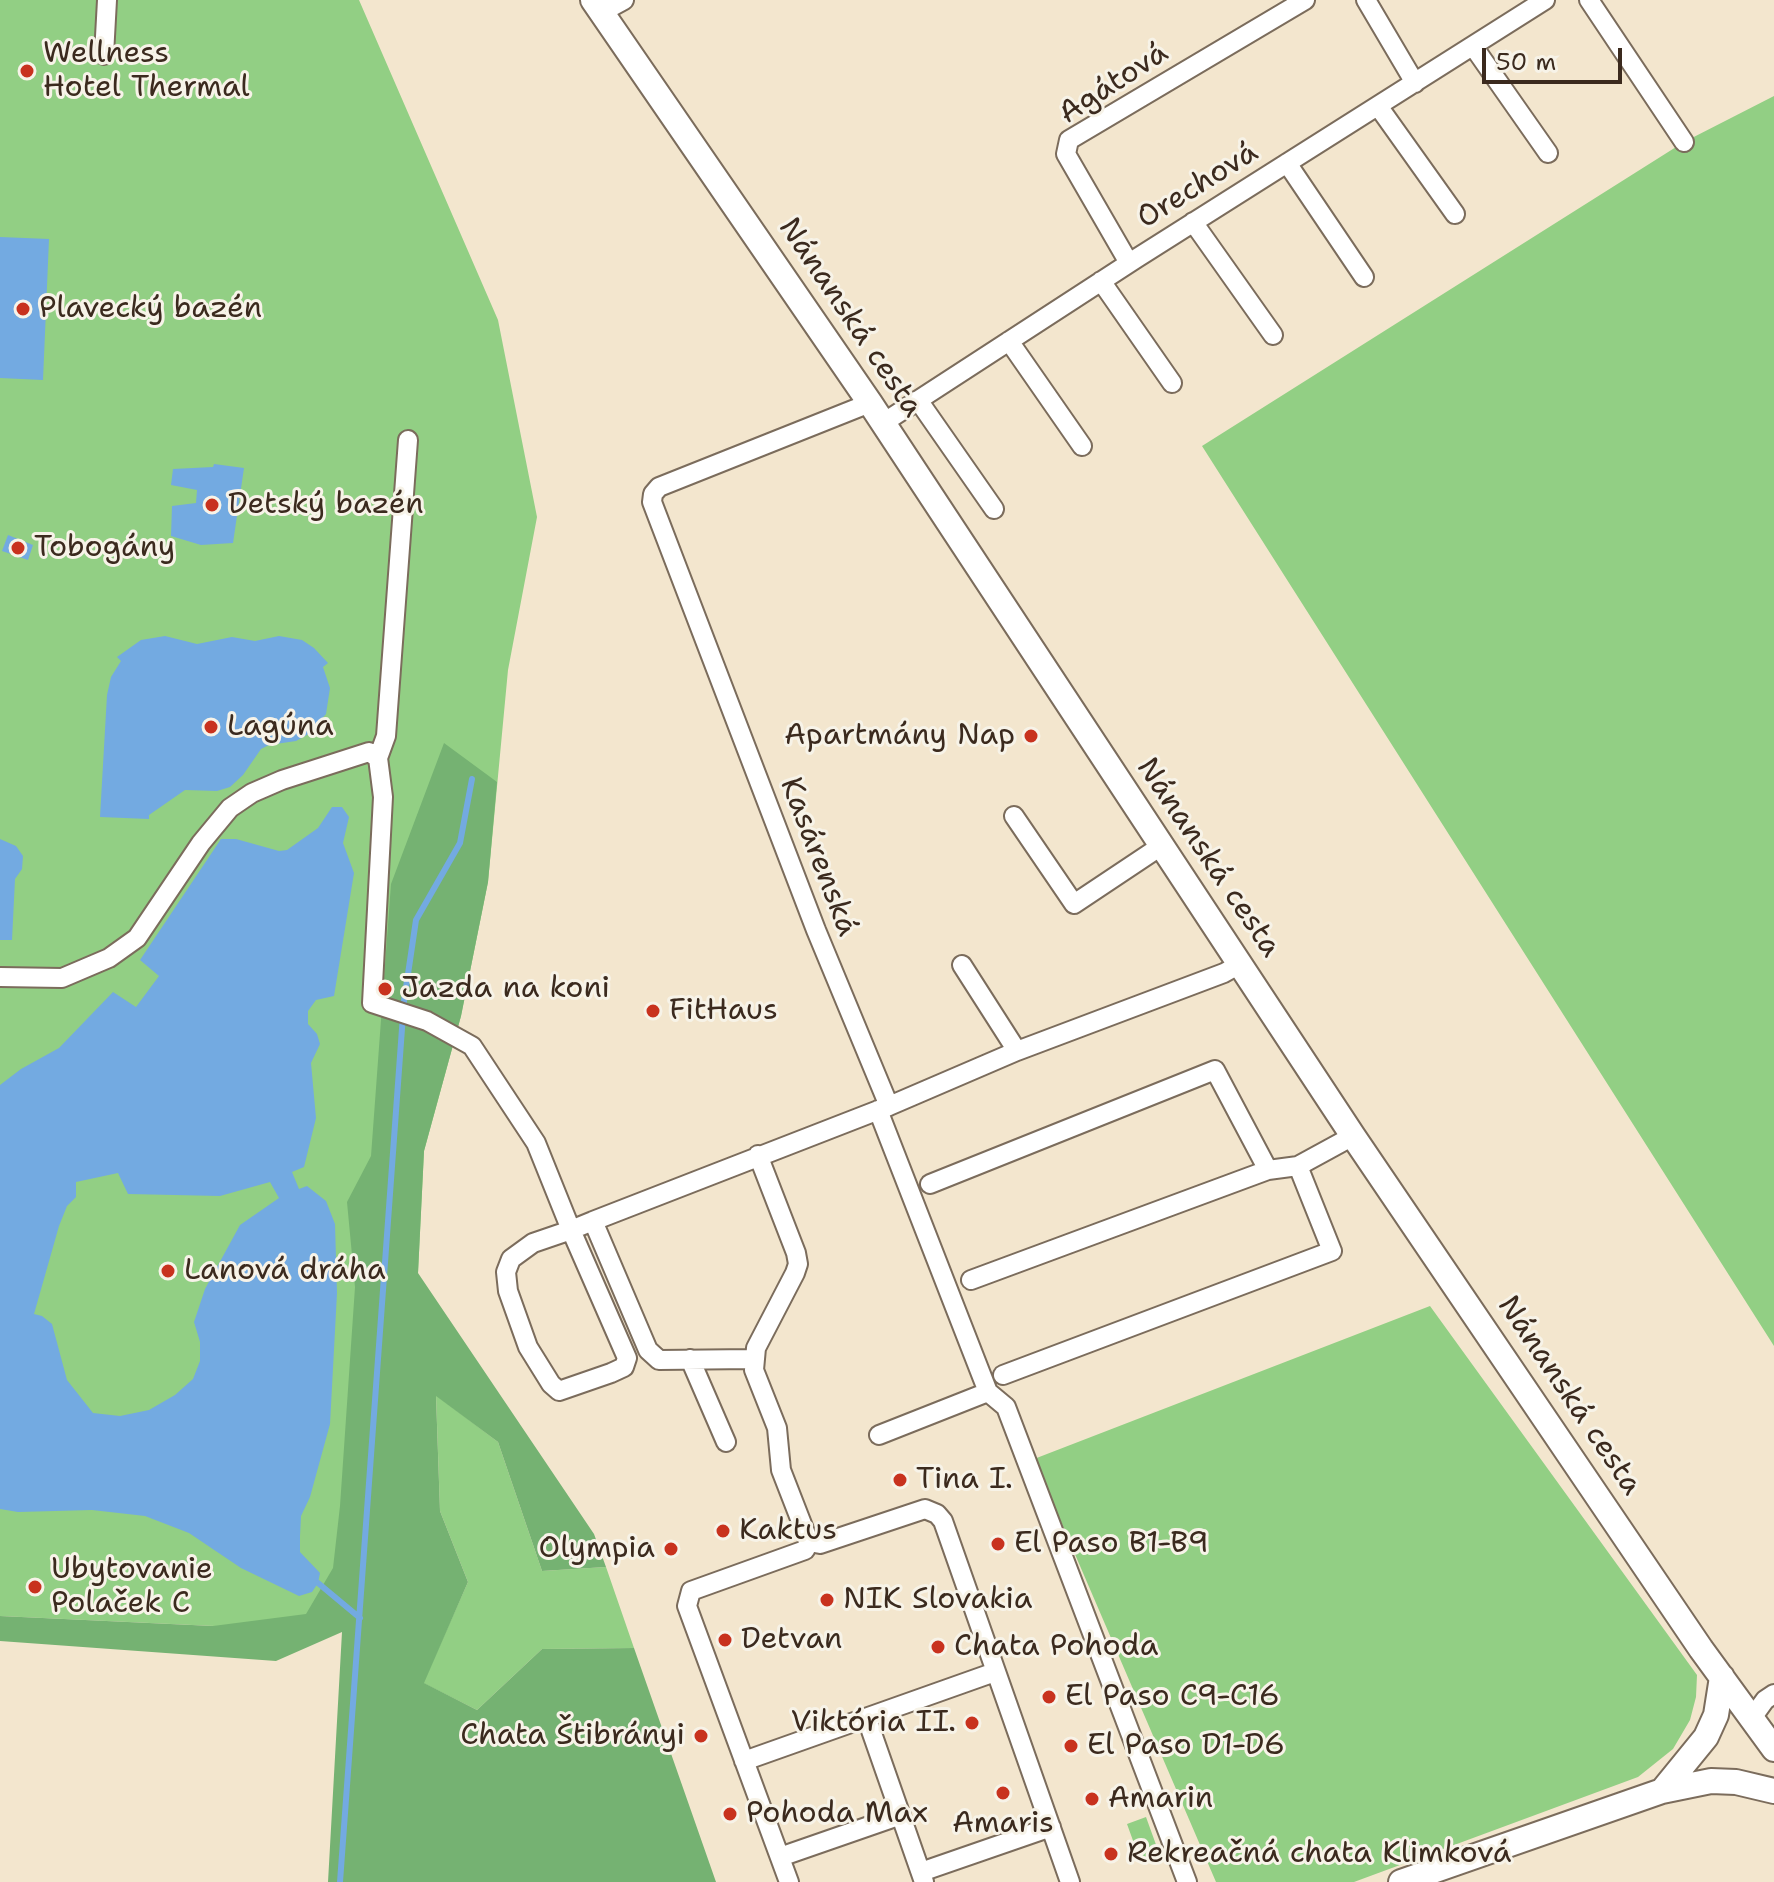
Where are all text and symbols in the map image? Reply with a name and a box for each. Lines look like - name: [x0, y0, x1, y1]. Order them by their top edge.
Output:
- scale bar: [1486, 32, 1626, 82]
- street label: Agátová: [1053, 35, 1175, 133]
- place label: Wellness Hotel Thermal: [43, 36, 250, 106]
- text: 50 m: [1496, 46, 1556, 78]
- marker: Wellness Hotel Thermal: [18, 62, 36, 80]
- street label: Orechová: [1131, 135, 1265, 237]
- street label: Nánanská cesta: [770, 212, 930, 424]
- place label: Plavecký bazén: [39, 291, 262, 327]
- marker: Plavecký bazén: [14, 300, 32, 318]
- place label: Detský bazén: [228, 487, 424, 523]
- marker: Detský bazén: [203, 496, 221, 514]
- place label: Tobogány: [34, 530, 175, 566]
- marker: Tobogány: [9, 539, 27, 557]
- place label: Lagúna: [227, 709, 334, 745]
- marker: Lagúna: [202, 718, 220, 736]
- place label: Apartmány Nap: [784, 718, 1015, 754]
- marker: Apartmány Nap: [1022, 727, 1040, 745]
- street label: Nánanská cesta: [1128, 752, 1288, 964]
- street label: Kasárenská: [771, 773, 865, 941]
- place label: Jazda na koni: [401, 971, 610, 1007]
- marker: Jazda na koni: [376, 980, 394, 998]
- place label: FitHaus: [669, 993, 778, 1029]
- marker: FitHaus: [644, 1002, 662, 1020]
- place label: Lanová dráha: [184, 1253, 386, 1289]
- marker: Lanová dráha: [159, 1262, 177, 1280]
- street label: Nánanská cesta: [1489, 1290, 1649, 1502]
- place label: Tina I.: [916, 1462, 1013, 1498]
- marker: Tina I.: [891, 1471, 909, 1489]
- place label: Kaktus: [739, 1513, 837, 1549]
- marker: Kaktus: [714, 1522, 732, 1540]
- place label: El Paso B1-B9: [1014, 1526, 1209, 1562]
- place label: Olympia: [538, 1531, 655, 1567]
- marker: El Paso B1-B9: [989, 1535, 1007, 1553]
- marker: Olympia: [662, 1540, 680, 1558]
- place label: Ubytovanie Polaček C: [51, 1552, 213, 1622]
- marker: Ubytovanie Polaček C: [26, 1578, 44, 1596]
- place label: NIK Slovakia: [843, 1582, 1032, 1618]
- marker: NIK Slovakia: [818, 1591, 836, 1609]
- place label: Detvan: [741, 1622, 842, 1658]
- place label: Chata Pohoda: [954, 1629, 1158, 1665]
- marker: Detvan: [716, 1631, 734, 1649]
- marker: Chata Pohoda: [929, 1638, 947, 1656]
- place label: El Paso C9-C16: [1065, 1679, 1280, 1715]
- marker: El Paso C9-C16: [1040, 1688, 1058, 1706]
- place label: Viktória II.: [791, 1705, 956, 1741]
- marker: Viktória II.: [963, 1714, 981, 1732]
- place label: Chata Štibrányi: [460, 1718, 685, 1754]
- marker: Chata Štibrányi: [692, 1727, 710, 1745]
- place label: El Paso D1-D6: [1087, 1728, 1285, 1764]
- marker: El Paso D1-D6: [1062, 1737, 1080, 1755]
- place label: Amarin: [1108, 1781, 1213, 1817]
- marker: Amaris: [994, 1784, 1012, 1802]
- marker: Amarin: [1083, 1790, 1101, 1808]
- place label: Pohoda Max: [746, 1796, 928, 1832]
- marker: Pohoda Max: [721, 1805, 739, 1823]
- place label: Amaris: [952, 1806, 1054, 1842]
- place label: Rekreačná chata Klimková: [1127, 1836, 1511, 1872]
- marker: Rekreačná chata Klimková: [1102, 1845, 1120, 1863]

